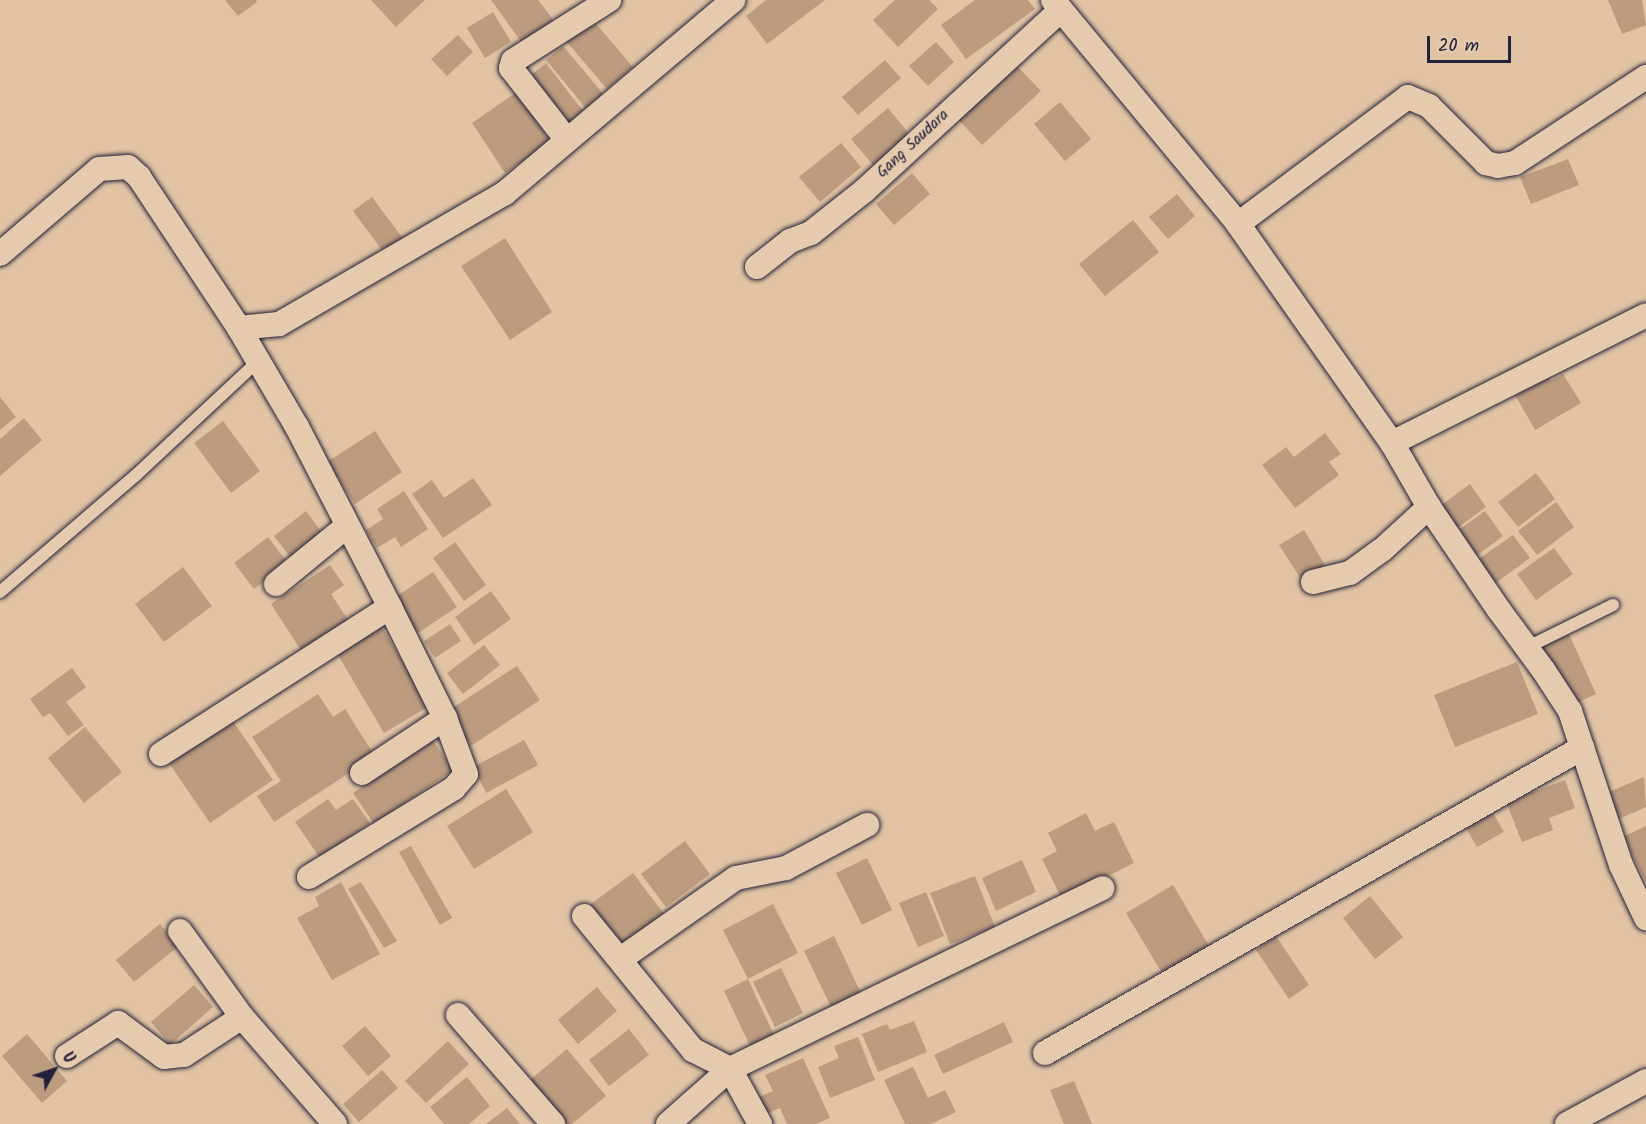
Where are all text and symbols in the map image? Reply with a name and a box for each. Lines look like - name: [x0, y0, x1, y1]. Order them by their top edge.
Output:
- scale bar: [1430, 24, 1514, 62]
- text: 20 m: [1438, 32, 1479, 61]
- street label: Gang Saudara: [873, 106, 953, 182]
- north arrow: [24, 1040, 84, 1100]
- text: U: [56, 1046, 81, 1070]

